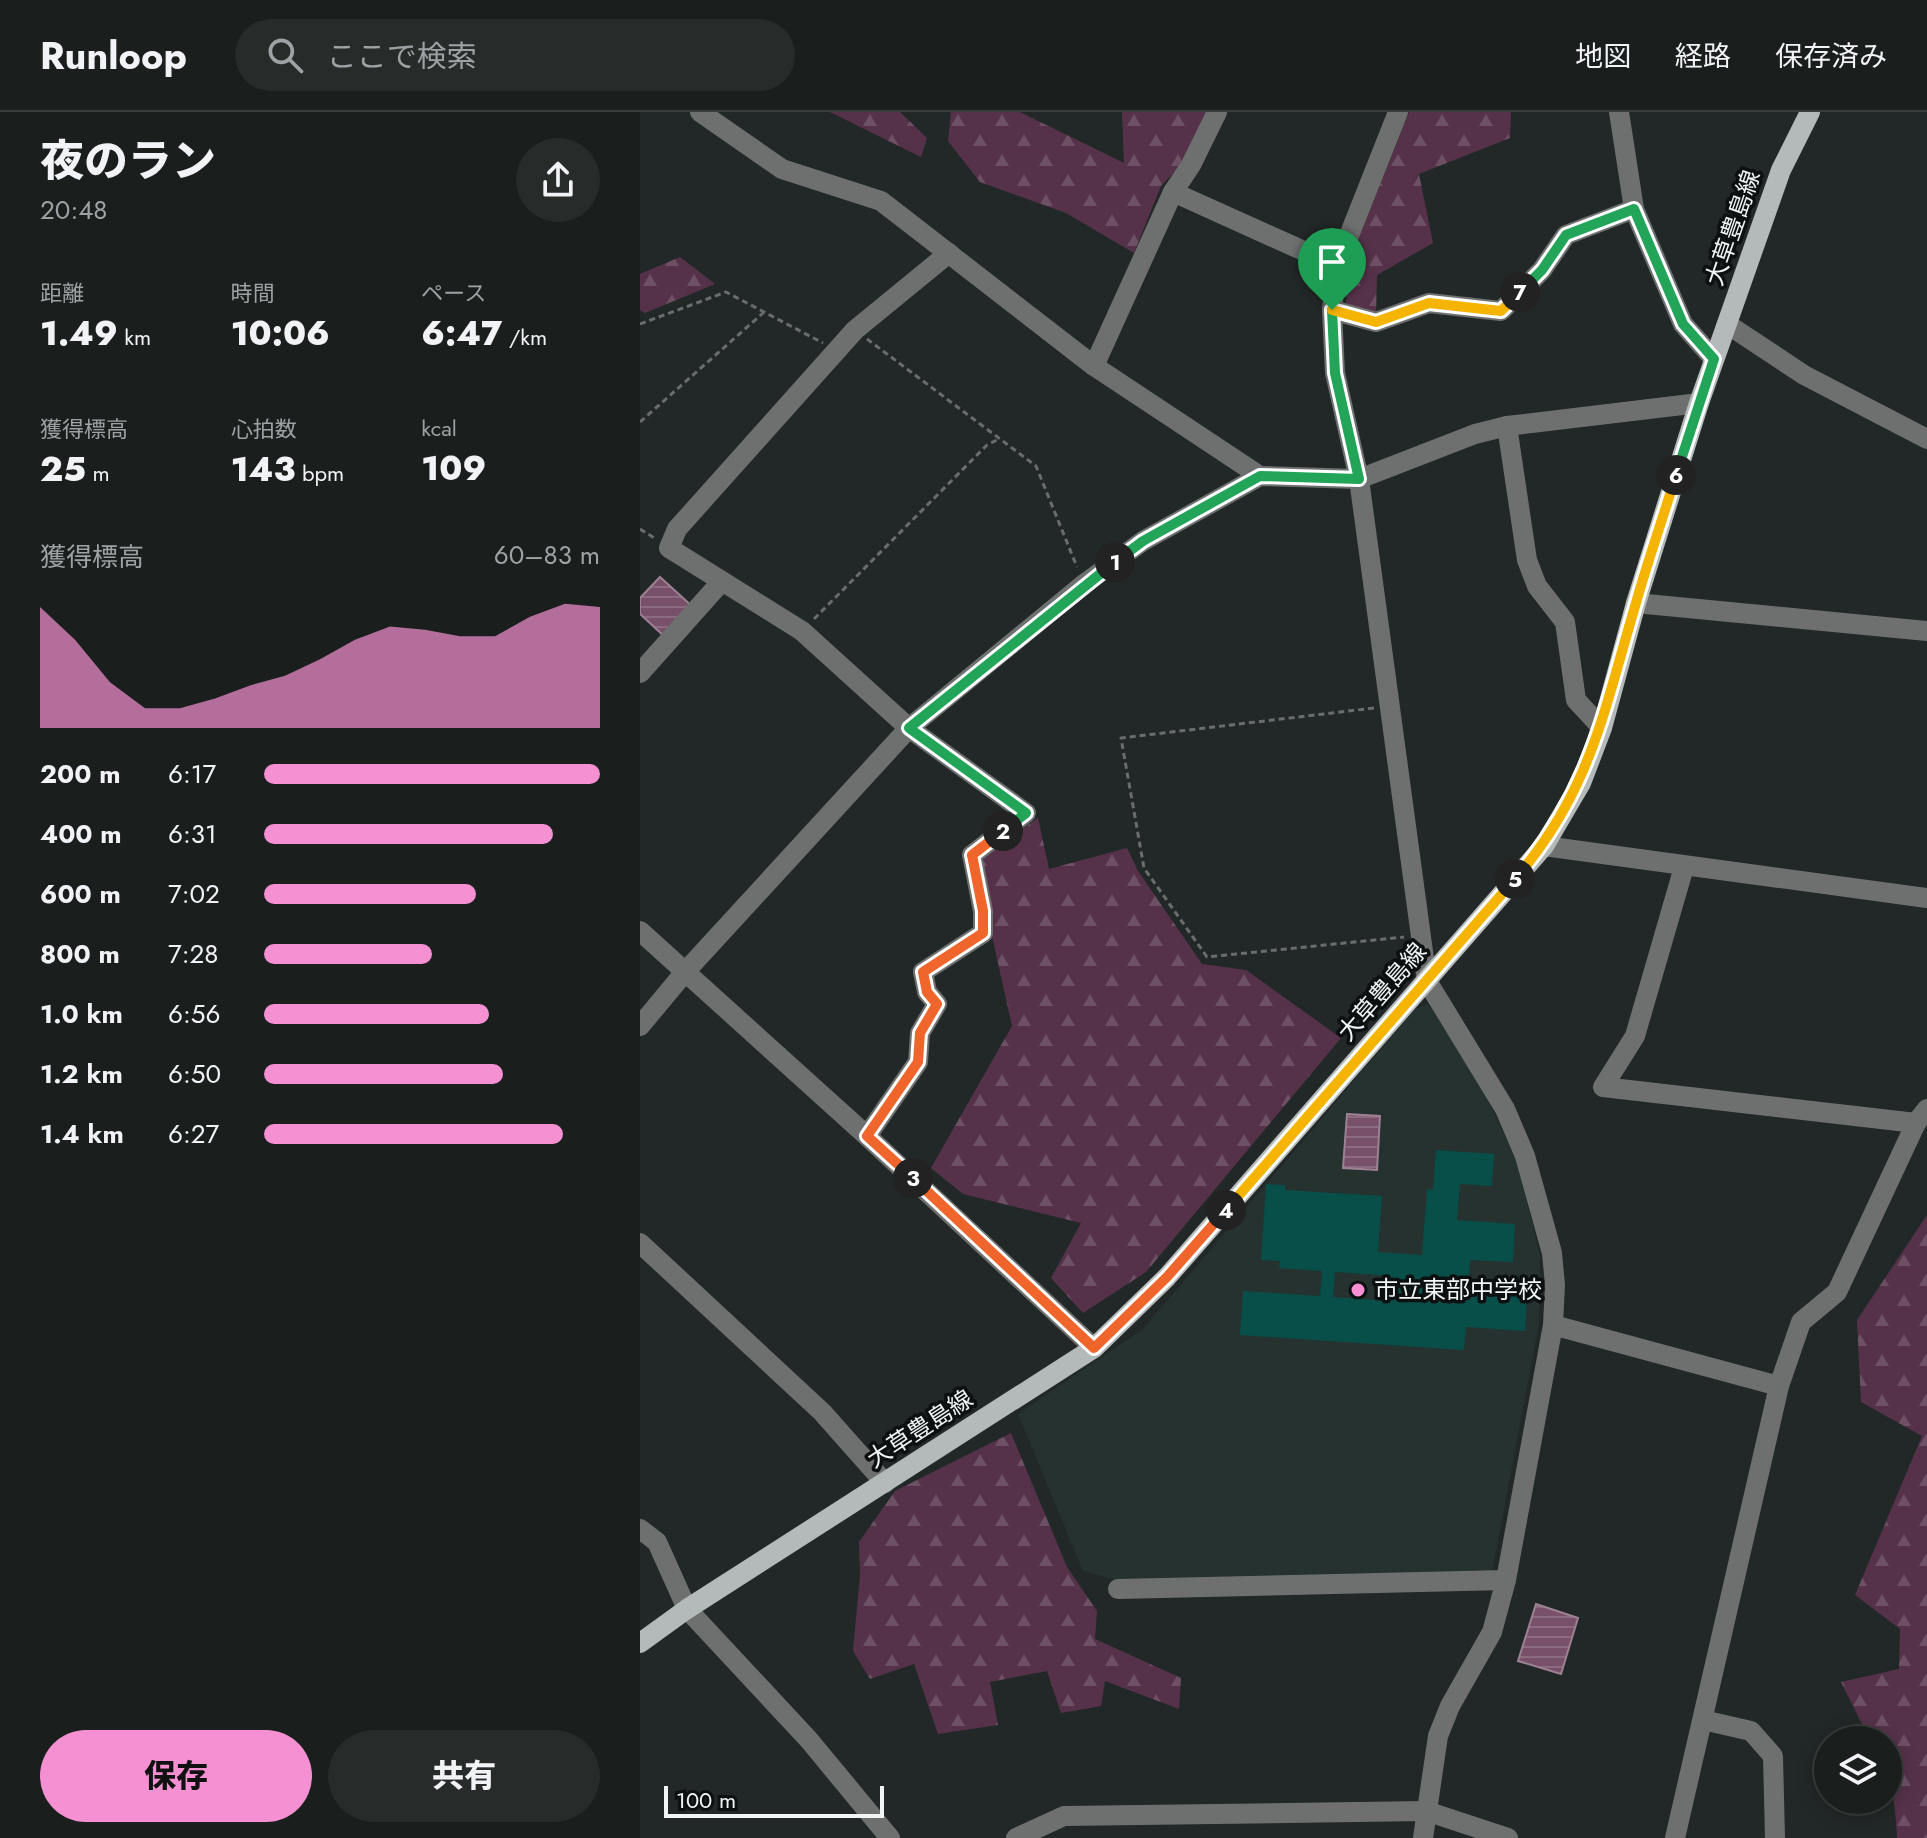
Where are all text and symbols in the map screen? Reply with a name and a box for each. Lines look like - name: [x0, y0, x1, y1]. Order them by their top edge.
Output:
- search box: [235, 19, 795, 91]
- text: Runloop: [40, 28, 187, 83]
- icon: search: [263, 33, 307, 77]
- text: ここで検索: [327, 35, 477, 78]
- text: 地図: [1575, 36, 1631, 77]
- text: 経路: [1675, 36, 1731, 77]
- text: 保存済み: [1775, 36, 1887, 77]
- text: 夜のラン: [40, 129, 216, 193]
- button: share: [516, 138, 600, 222]
- street label: 大草豊島線: [1696, 165, 1769, 290]
- text: 20:48: [40, 191, 108, 229]
- pin: [1298, 228, 1366, 310]
- icon: arrive: [1310, 240, 1354, 284]
- pin: 7: [1500, 272, 1540, 312]
- text: 7: [1513, 276, 1527, 308]
- text: 距離: [40, 277, 84, 309]
- text: 時間: [231, 277, 275, 309]
- text: ペース: [421, 277, 486, 309]
- text: 1.49: [40, 309, 118, 358]
- text: 10:06: [231, 309, 330, 358]
- text: 6:47: [421, 309, 502, 358]
- text: km: [118, 321, 151, 353]
- text: /km: [502, 321, 547, 353]
- text: kcal: [421, 412, 457, 444]
- text: 獲得標高: [40, 413, 128, 445]
- text: 心拍数: [231, 413, 297, 445]
- text: 109: [421, 444, 486, 493]
- text: 25: [40, 445, 86, 494]
- text: 143: [231, 445, 295, 494]
- pin: 6: [1656, 455, 1696, 495]
- text: m: [86, 457, 110, 489]
- text: bpm: [295, 457, 344, 489]
- text: 6: [1669, 459, 1683, 491]
- text: 60–83 m: [494, 536, 600, 574]
- text: 獲得標高: [40, 538, 144, 576]
- pin: 1: [1095, 542, 1135, 582]
- text: 1: [1109, 546, 1121, 578]
- text: 200 m: [40, 755, 121, 793]
- text: 6:17: [168, 755, 216, 793]
- pin: 2: [983, 811, 1023, 851]
- text: 400 m: [40, 815, 122, 853]
- text: 6:31: [168, 815, 217, 853]
- text: 2: [996, 815, 1010, 847]
- pin: 5: [1495, 859, 1535, 899]
- text: 5: [1508, 863, 1522, 895]
- text: 600 m: [40, 875, 121, 913]
- text: 7:02: [168, 875, 220, 913]
- text: 800 m: [40, 935, 120, 973]
- text: 7:28: [168, 935, 218, 973]
- street label: 大草豊島線: [1329, 935, 1434, 1048]
- text: 1.0 km: [40, 995, 123, 1033]
- text: 6:56: [168, 995, 220, 1033]
- text: 1.2 km: [40, 1055, 123, 1093]
- text: 6:50: [168, 1055, 221, 1093]
- text: 1.4 km: [40, 1115, 124, 1153]
- text: 6:27: [168, 1115, 219, 1153]
- pin: 3: [893, 1158, 933, 1198]
- text: 3: [906, 1162, 920, 1194]
- pin: 4: [1206, 1190, 1246, 1230]
- text: 4: [1218, 1194, 1234, 1226]
- place label: 市立東部中学校: [1374, 1272, 1542, 1307]
- marker: 市立東部中学校: [1349, 1281, 1367, 1299]
- street label: 大草豊島線: [860, 1381, 980, 1476]
- map controls: [1814, 1726, 1902, 1814]
- button: layers: [1814, 1726, 1902, 1814]
- button: 保存: [40, 1730, 312, 1822]
- button: 共有: [328, 1730, 600, 1822]
- scale bar: [664, 1782, 884, 1818]
- text: 100 m: [676, 1784, 736, 1816]

